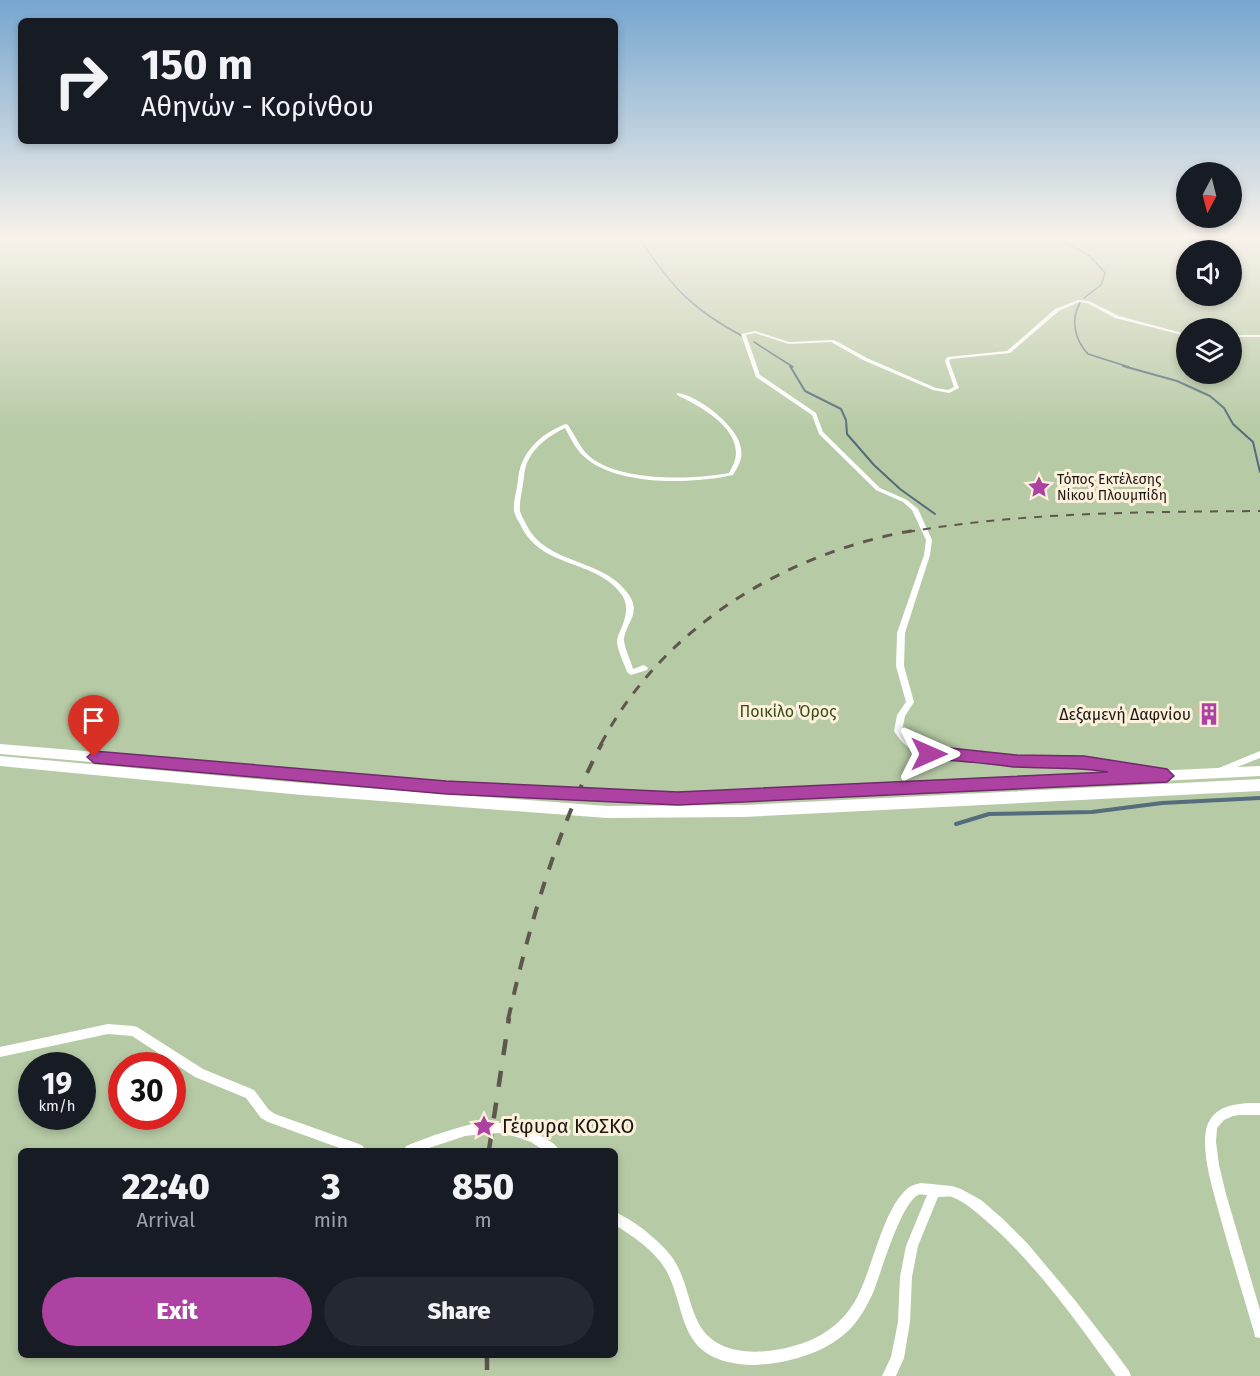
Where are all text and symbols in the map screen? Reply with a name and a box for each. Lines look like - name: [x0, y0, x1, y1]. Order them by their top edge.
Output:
- text: 150 m: [141, 40, 253, 90]
- icon: right: [42, 42, 120, 120]
- text: Αθηνών - Κορίνθου: [141, 91, 374, 123]
- north arrow: [1176, 162, 1242, 228]
- map controls: [1176, 162, 1242, 384]
- button: sound: [1176, 240, 1242, 306]
- button: layers: [1176, 318, 1242, 384]
- place label: Τόπος Εκτέλεσης Νίκου Πλουμπίδη: [1057, 471, 1167, 504]
- place icon: Τόπος Εκτέλεσης Νίκου Πλουμπίδη: [1026, 474, 1052, 500]
- pin: [68, 695, 119, 757]
- building icon: Δεξαμενή Δαφνίου: [1196, 701, 1222, 727]
- park label: Ποικίλο Όρος: [739, 702, 837, 721]
- icon: arrive: [77, 704, 110, 737]
- place label: Δεξαμενή Δαφνίου: [1059, 705, 1191, 724]
- position arrow: [897, 722, 961, 786]
- speed limit sign: 30: [108, 1052, 186, 1130]
- text: 19: [42, 1066, 72, 1102]
- text: km/h: [38, 1097, 76, 1115]
- place icon: Γέφυρα ΚΟΣΚΟ: [471, 1113, 497, 1139]
- place label: Γέφυρα ΚΟΣΚΟ: [502, 1114, 634, 1138]
- text: 22:40: [122, 1165, 210, 1209]
- text: 3: [321, 1165, 340, 1209]
- text: 850: [452, 1165, 514, 1209]
- text: Arrival: [137, 1208, 195, 1232]
- text: min: [314, 1208, 348, 1232]
- text: m: [475, 1208, 492, 1232]
- button: Exit: [42, 1277, 312, 1346]
- button: Share: [324, 1277, 594, 1346]

